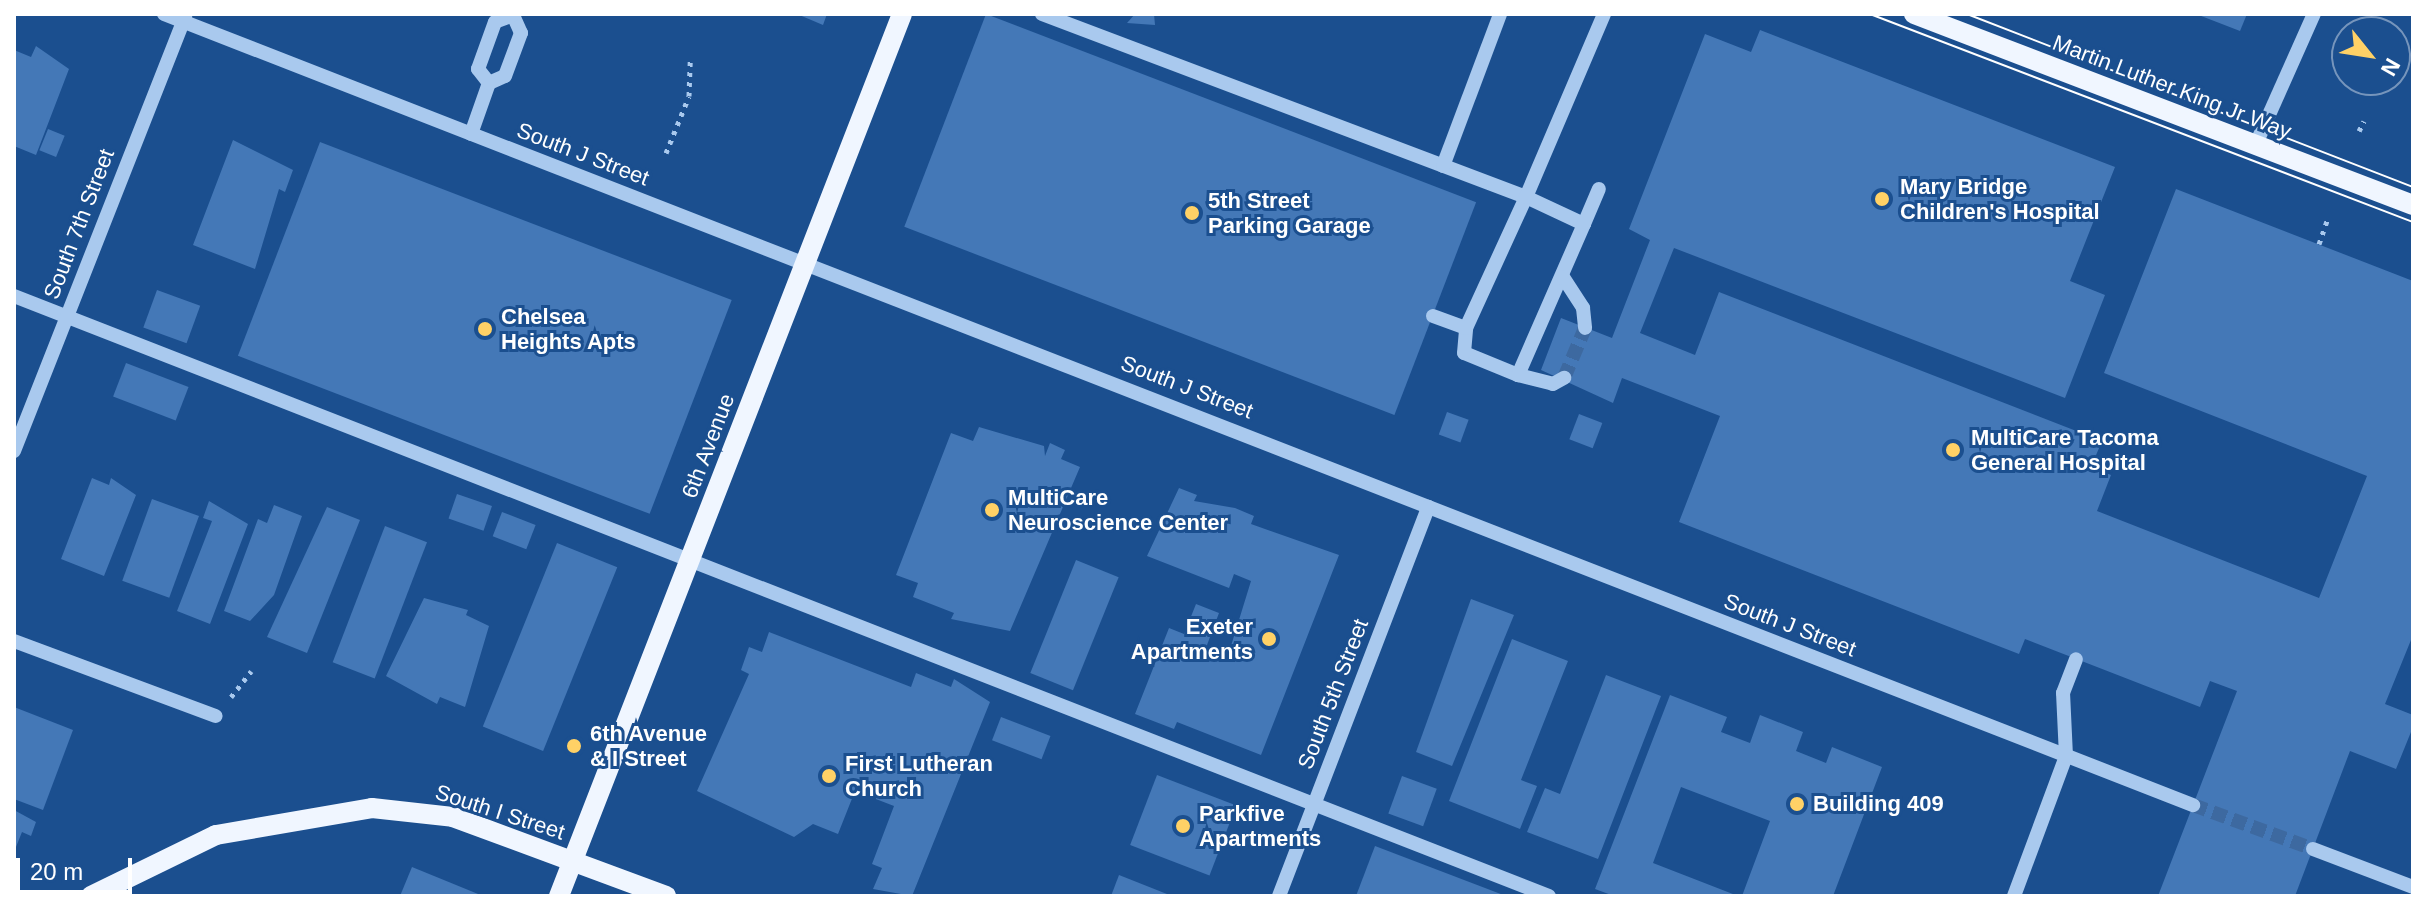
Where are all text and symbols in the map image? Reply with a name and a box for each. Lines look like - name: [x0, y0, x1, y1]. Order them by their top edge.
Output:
- north arrow: [2331, 16, 2411, 96]
- street label: Martin Luther King Jr Way: [2049, 29, 2295, 145]
- text: N: [2376, 54, 2405, 80]
- street label: South J Street: [513, 117, 653, 191]
- street label: South 7th Street: [38, 145, 120, 303]
- place label: Mary Bridge Children's Hospital: [1900, 173, 2100, 224]
- place label: 5th Street Parking Garage: [1208, 187, 1371, 238]
- marker: Mary Bridge Children's Hospital: [1871, 188, 1893, 210]
- marker: 5th Street Parking Garage: [1183, 204, 1201, 222]
- place label: Chelsea Heights Apts: [501, 303, 637, 354]
- marker: Chelsea Heights Apts: [476, 320, 494, 338]
- street label: South J Street: [1117, 350, 1257, 424]
- street label: 6th Avenue: [676, 389, 740, 503]
- place label: MultiCare Tacoma General Hospital: [1971, 424, 2159, 476]
- marker: MultiCare Tacoma General Hospital: [1942, 439, 1964, 461]
- place label: MultiCare Neuroscience Center: [1008, 484, 1228, 536]
- marker: MultiCare Neuroscience Center: [983, 501, 1001, 519]
- street label: South J Street: [1720, 588, 1860, 662]
- place label: Exeter Apartments: [1131, 613, 1253, 664]
- street label: South 5th Street: [1292, 615, 1374, 773]
- marker: Exeter Apartments: [1260, 630, 1278, 648]
- place label: 6th Avenue & I Street: [590, 720, 708, 772]
- marker: 6th Avenue & I Street: [565, 737, 583, 755]
- place label: First Lutheran Church: [845, 750, 993, 802]
- marker: First Lutheran Church: [820, 767, 838, 785]
- street label: South I Street: [432, 779, 568, 845]
- place label: Building 409: [1813, 791, 1944, 817]
- marker: Building 409: [1788, 795, 1806, 813]
- place label: Parkfive Apartments: [1199, 800, 1321, 852]
- marker: Parkfive Apartments: [1174, 817, 1192, 835]
- scale bar: [20, 842, 136, 892]
- text: 20 m: [30, 858, 83, 885]

